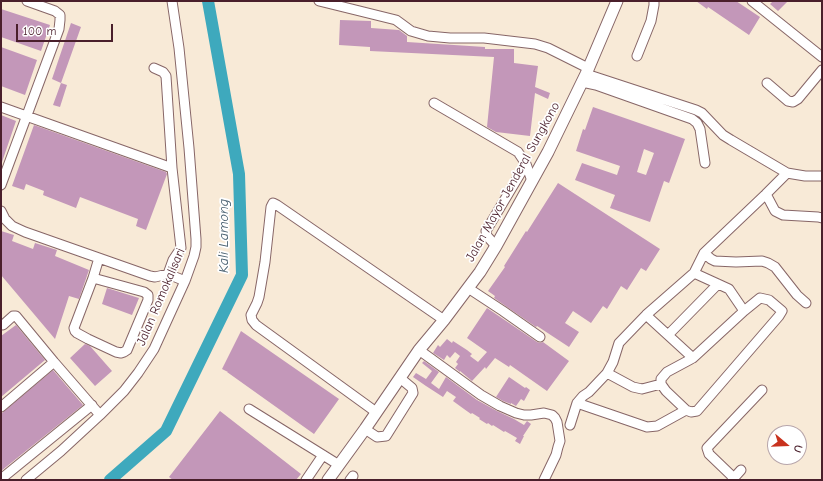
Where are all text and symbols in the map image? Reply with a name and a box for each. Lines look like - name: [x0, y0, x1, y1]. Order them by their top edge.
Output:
- scale bar: [18, 16, 115, 42]
- text: 100 m: [23, 24, 56, 38]
- street label: Jalan Mayor Jenderal Sungkono: [463, 99, 563, 265]
- water label: Kali Lamong: [216, 199, 232, 273]
- street label: Jalan Romokalisari: [133, 246, 189, 348]
- north arrow: [767, 425, 807, 465]
- text: U: [791, 443, 805, 454]

